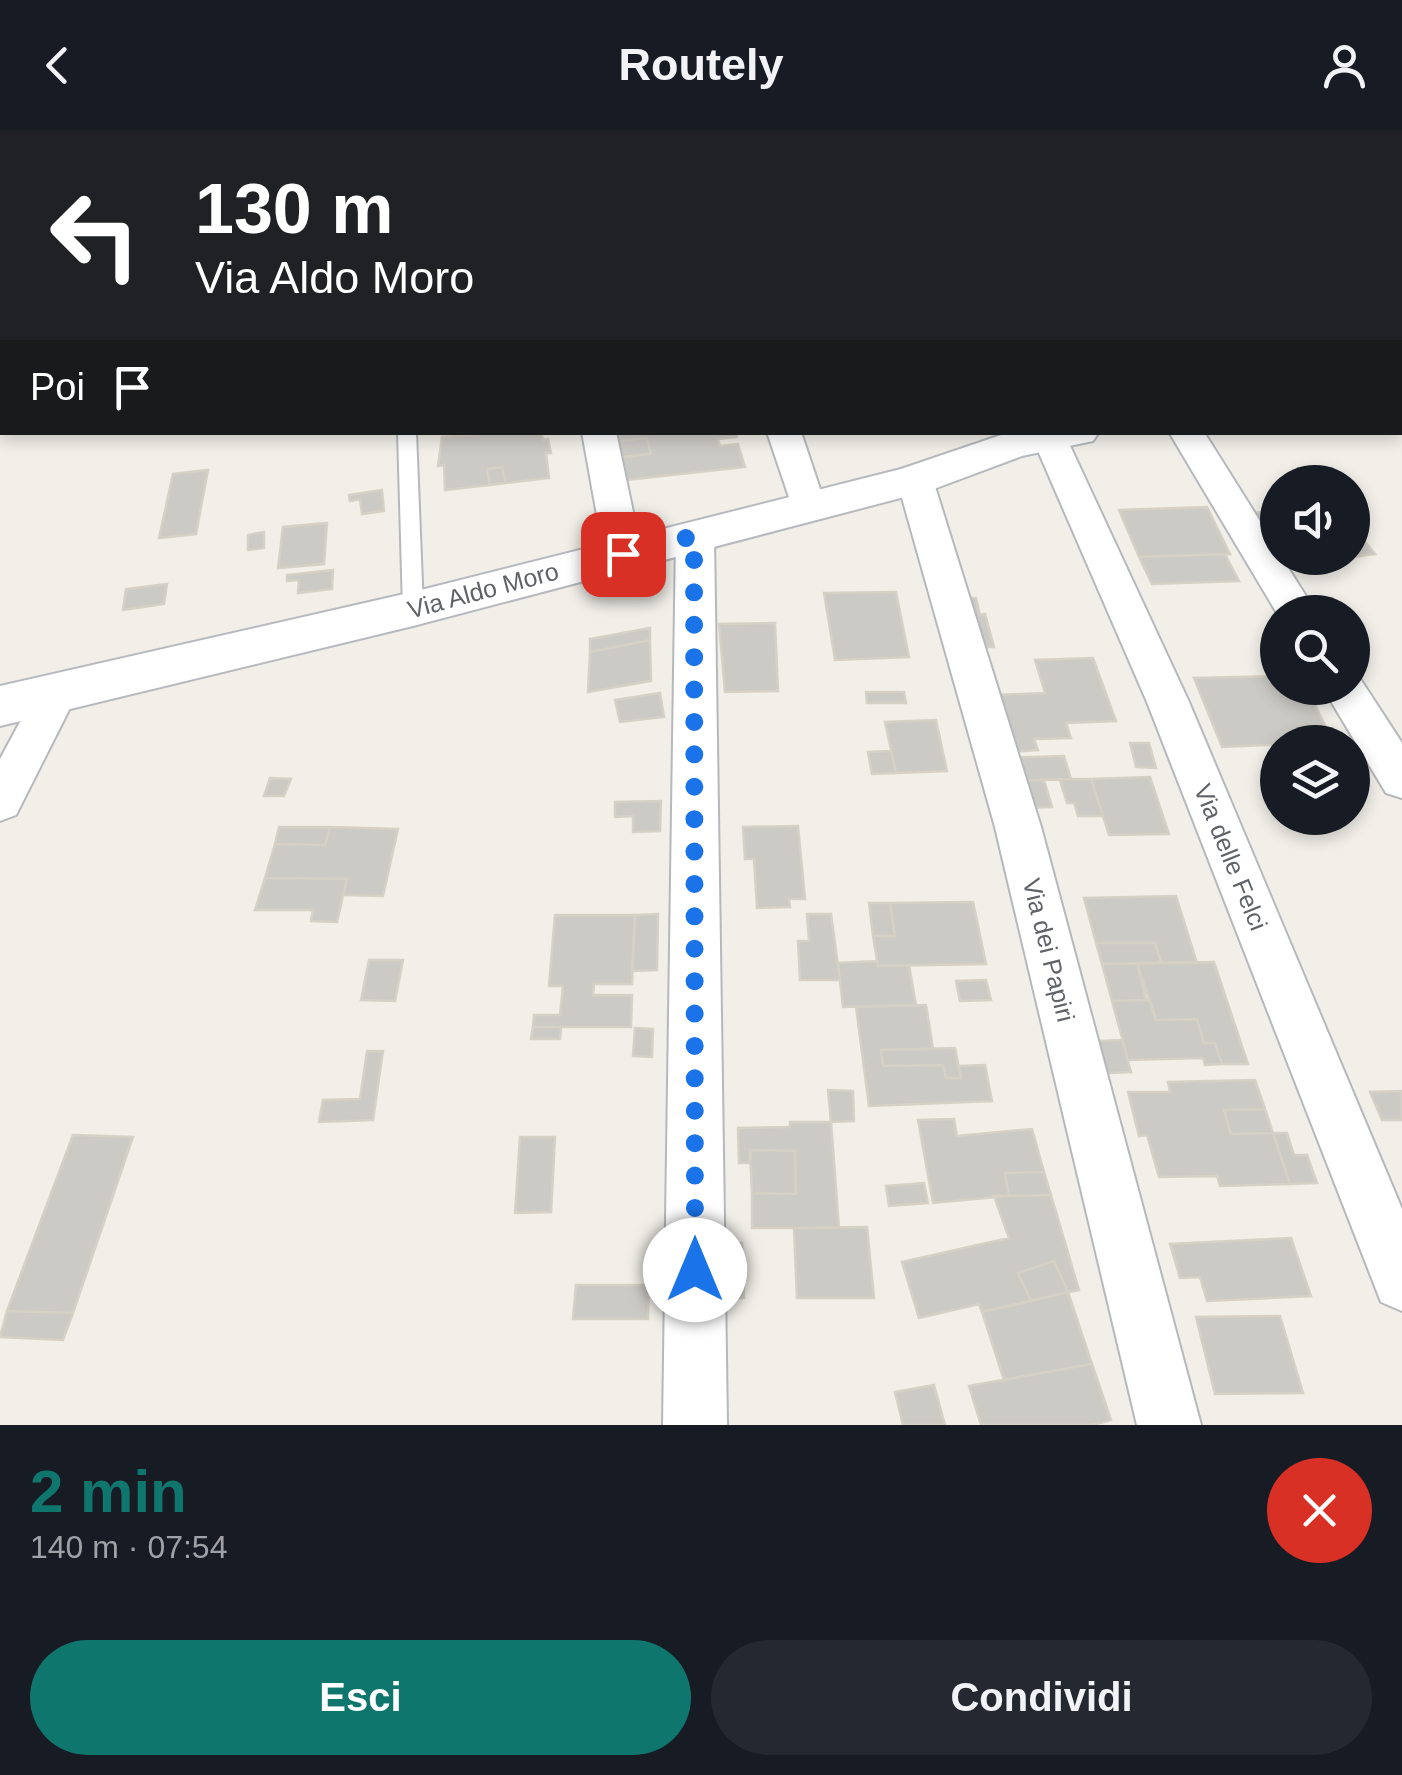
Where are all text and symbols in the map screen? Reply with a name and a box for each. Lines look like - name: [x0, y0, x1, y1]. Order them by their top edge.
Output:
- icon: back: [30, 38, 85, 93]
- icon: person: [1317, 38, 1372, 93]
- text: Routely: [618, 39, 784, 90]
- icon: left: [30, 170, 160, 300]
- text: 130 m: [195, 170, 393, 248]
- text: Via Aldo Moro: [195, 252, 474, 303]
- icon: arrive: [105, 360, 160, 415]
- text: Poi: [30, 366, 85, 408]
- map controls: [1260, 465, 1370, 835]
- button: sound: [1260, 465, 1370, 575]
- pin: [581, 512, 666, 597]
- icon: arrive: [596, 527, 651, 582]
- street label: Via Aldo Moro: [404, 556, 562, 624]
- button: search: [1260, 595, 1370, 705]
- button: layers: [1260, 725, 1370, 835]
- street label: Via delle Felci: [1189, 780, 1273, 934]
- street label: Via dei Papiri: [1018, 875, 1080, 1025]
- position arrow: [643, 1218, 747, 1322]
- text: 2 min: [30, 1458, 187, 1525]
- button: close: [1267, 1458, 1372, 1563]
- text: 140 m · 07:54: [30, 1529, 227, 1565]
- button: Esci: [30, 1640, 691, 1755]
- button: Condividi: [711, 1640, 1372, 1755]

